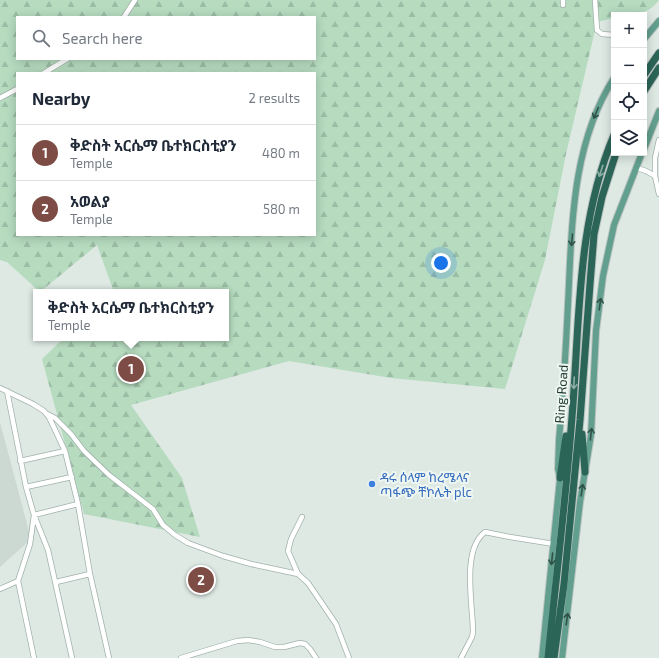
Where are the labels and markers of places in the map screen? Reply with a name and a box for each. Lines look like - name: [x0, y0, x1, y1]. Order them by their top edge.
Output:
- pin: 1: [118, 354, 144, 384]
- place label: ዳሩ ሰላም ከረሜላና ጣፋጭ ቸኮሌት plc: [380, 469, 472, 500]
- marker: ዳሩ ሰላም ከረሜላና ጣፋጭ ቸኮሌት plc: [367, 479, 377, 489]
- pin: 2: [188, 565, 214, 595]

